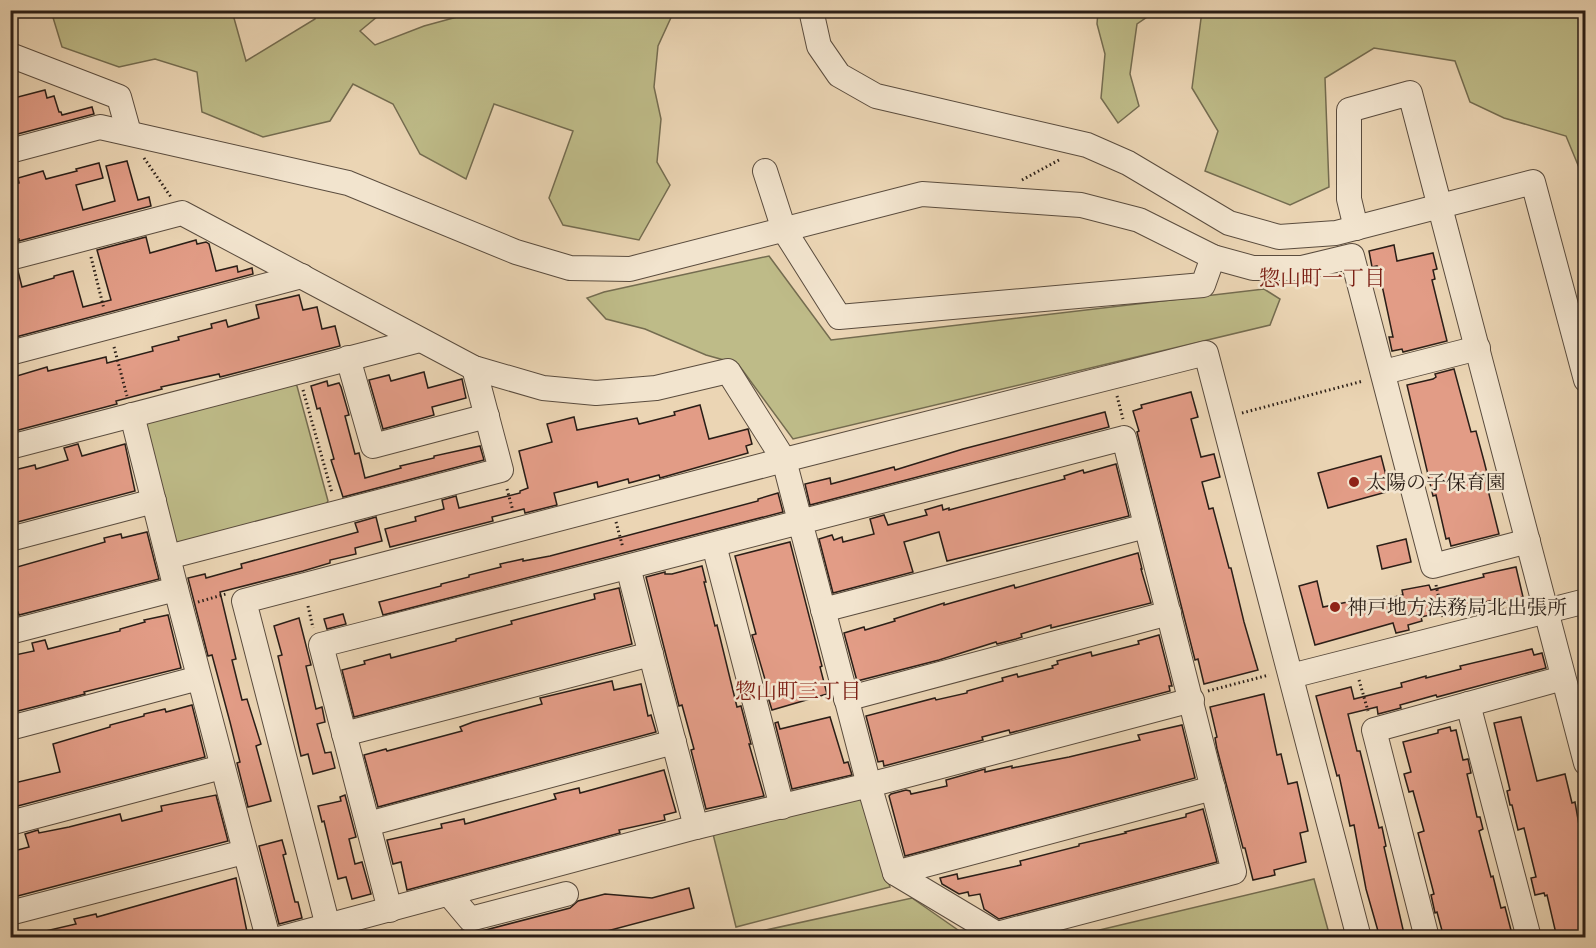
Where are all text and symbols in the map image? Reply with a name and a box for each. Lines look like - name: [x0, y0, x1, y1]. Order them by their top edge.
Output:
- district label: 惣山町一丁目: [1259, 265, 1385, 290]
- place label: 太陽の子保育園: [1366, 470, 1506, 494]
- marker: 太陽の子保育園: [1347, 475, 1361, 489]
- place label: 神戸地方法務局北出張所: [1347, 595, 1567, 619]
- marker: 神戸地方法務局北出張所: [1328, 600, 1342, 614]
- district label: 惣山町三丁目: [735, 678, 861, 703]

